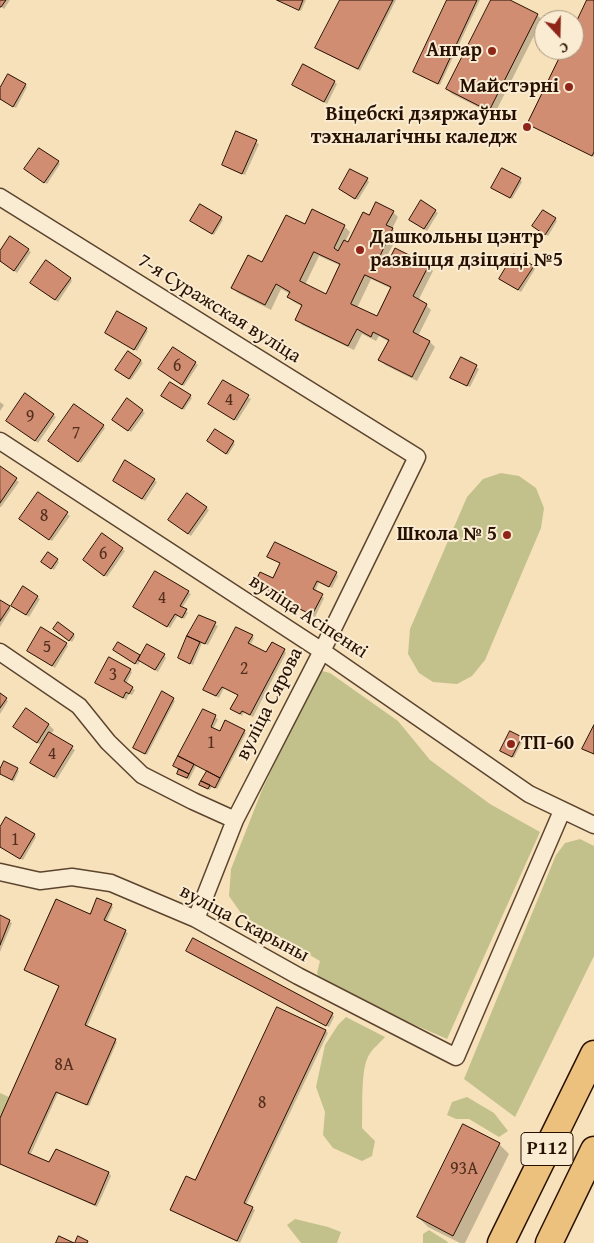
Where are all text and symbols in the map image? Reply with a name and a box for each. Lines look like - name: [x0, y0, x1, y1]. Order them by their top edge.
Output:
- north arrow: [534, 10, 584, 60]
- text: С: [557, 37, 571, 59]
- place label: Ангар: [426, 39, 482, 63]
- marker: Ангар: [486, 45, 498, 57]
- place label: Майстэрні: [460, 75, 559, 99]
- marker: Майстэрні: [563, 81, 575, 93]
- place label: Віцебскі дзяржаўны тэхналагічны каледж: [311, 103, 517, 150]
- marker: Віцебскі дзяржаўны тэхналагічны каледж: [521, 121, 533, 133]
- place label: Дашкольны цэнтр развіцця дзіцяці №5: [370, 226, 563, 273]
- marker: Дашкольны цэнтр развіцця дзіцяці №5: [354, 244, 366, 256]
- street label: 7-я Суражская вуліца: [133, 249, 305, 369]
- house number: 6: [173, 355, 181, 377]
- house number: 4: [225, 389, 233, 411]
- house number: 9: [26, 406, 34, 428]
- house number: 7: [72, 422, 80, 444]
- house number: 8: [40, 505, 48, 527]
- place label: Школа № 5: [397, 523, 497, 547]
- marker: Школа № 5: [501, 529, 513, 541]
- house number: 6: [99, 543, 107, 565]
- street label: вуліца Асіпенкі: [244, 570, 372, 664]
- house number: 4: [158, 587, 166, 609]
- house number: 5: [43, 636, 51, 658]
- street label: вуліца Сярова: [231, 644, 309, 764]
- house number: 2: [240, 658, 248, 680]
- house number: 3: [109, 664, 117, 686]
- house number: 1: [207, 732, 215, 754]
- place label: ТП-60: [521, 732, 574, 756]
- marker: ТП-60: [505, 738, 517, 750]
- house number: 4: [48, 743, 56, 765]
- house number: 1: [11, 829, 19, 851]
- street label: вуліца Скарыны: [175, 880, 313, 968]
- house number: 8А: [54, 1054, 74, 1076]
- house number: 8: [258, 1092, 266, 1114]
- road number: Р112: [521, 1132, 573, 1166]
- house number: 93А: [450, 1158, 478, 1180]

